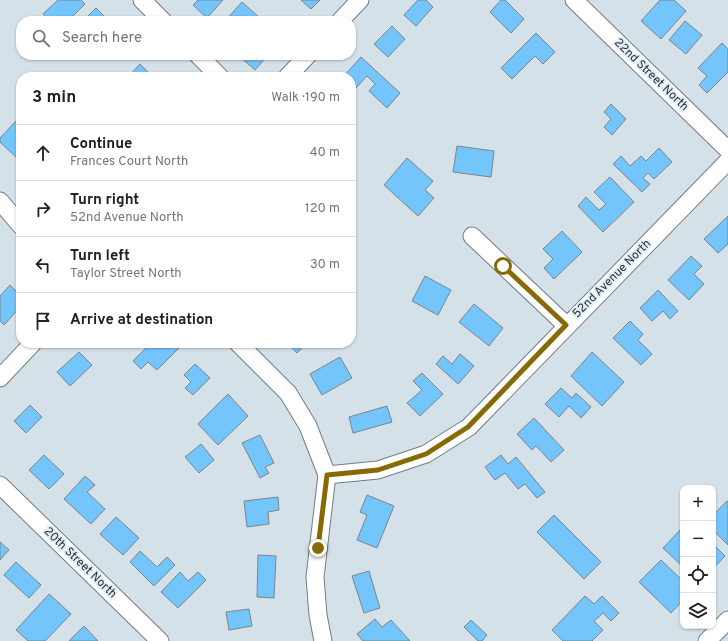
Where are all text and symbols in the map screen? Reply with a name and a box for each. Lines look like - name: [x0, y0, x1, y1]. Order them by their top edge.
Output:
- search box: [16, 16, 356, 60]
- icon: search: [30, 27, 52, 49]
- text: Search here: [62, 29, 142, 48]
- street label: 22nd Street North: [610, 35, 692, 115]
- text: 3 min: [32, 87, 76, 109]
- text: Walk · 190 m: [271, 90, 340, 106]
- text: Continue: [70, 135, 132, 154]
- icon: ahead: [32, 142, 54, 164]
- text: 40 m: [310, 145, 340, 161]
- text: Frances Court North: [70, 154, 188, 170]
- text: Turn right: [70, 191, 139, 210]
- icon: right: [32, 198, 54, 220]
- text: 120 m: [305, 201, 340, 217]
- text: 52nd Avenue North: [70, 210, 183, 226]
- street label: 52nd Avenue North: [569, 236, 655, 322]
- text: Turn left: [70, 247, 130, 266]
- icon: left: [32, 254, 54, 276]
- text: 30 m: [310, 257, 340, 273]
- route start: [494, 257, 512, 275]
- text: Taylor Street North: [70, 266, 182, 282]
- icon: arrive: [32, 310, 54, 332]
- text: Arrive at destination: [70, 311, 213, 330]
- map controls: [680, 485, 716, 629]
- button: +: [680, 485, 716, 521]
- button: −: [680, 521, 716, 557]
- street label: 20th Street North: [40, 524, 120, 602]
- route end: [309, 539, 327, 557]
- button: locate: [680, 557, 716, 593]
- button: layers: [680, 593, 716, 629]

